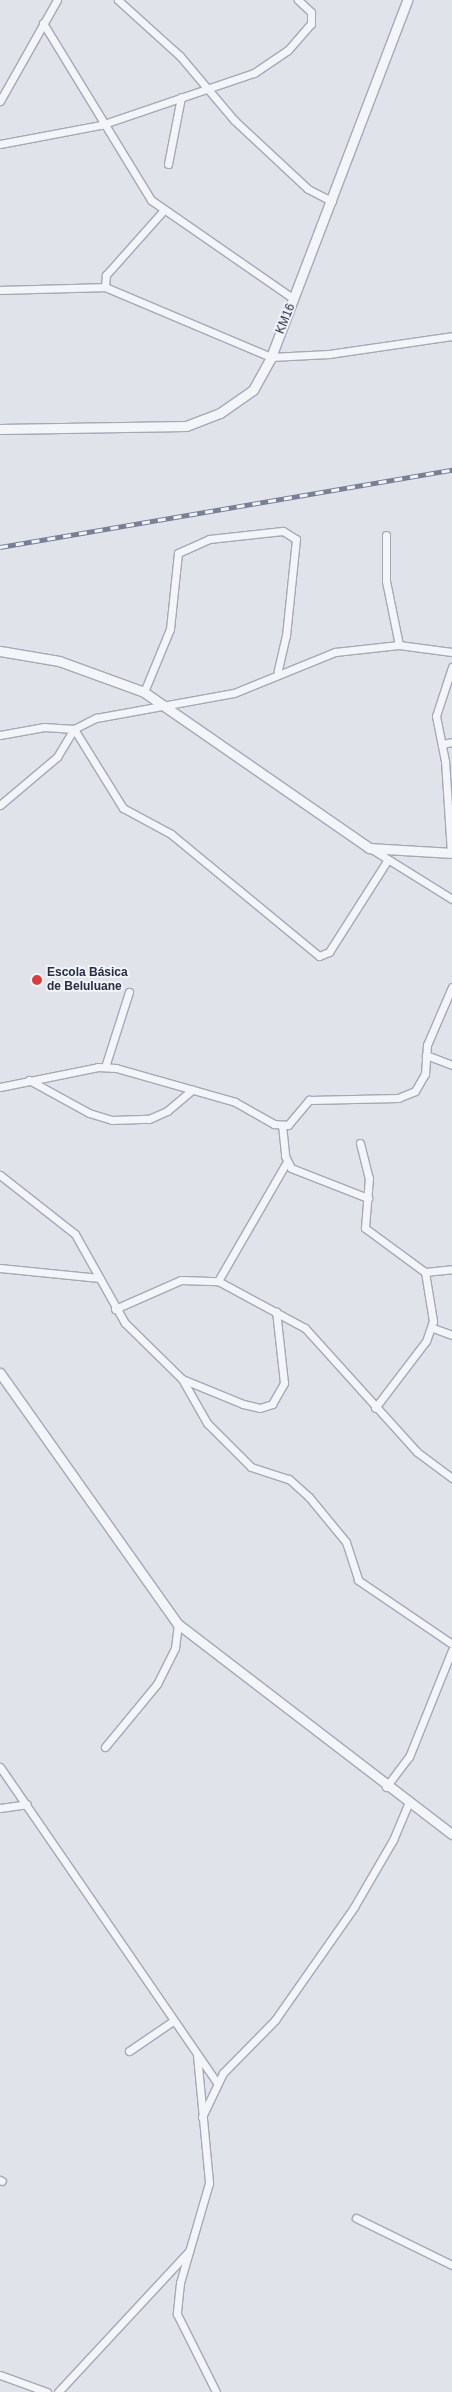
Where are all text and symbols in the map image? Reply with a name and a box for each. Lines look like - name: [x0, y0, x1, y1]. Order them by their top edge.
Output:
- street label: KM16: [273, 302, 299, 336]
- place label: Escola Básica de Beluluane: [47, 966, 128, 994]
- marker: Escola Básica de Beluluane: [31, 974, 43, 986]

